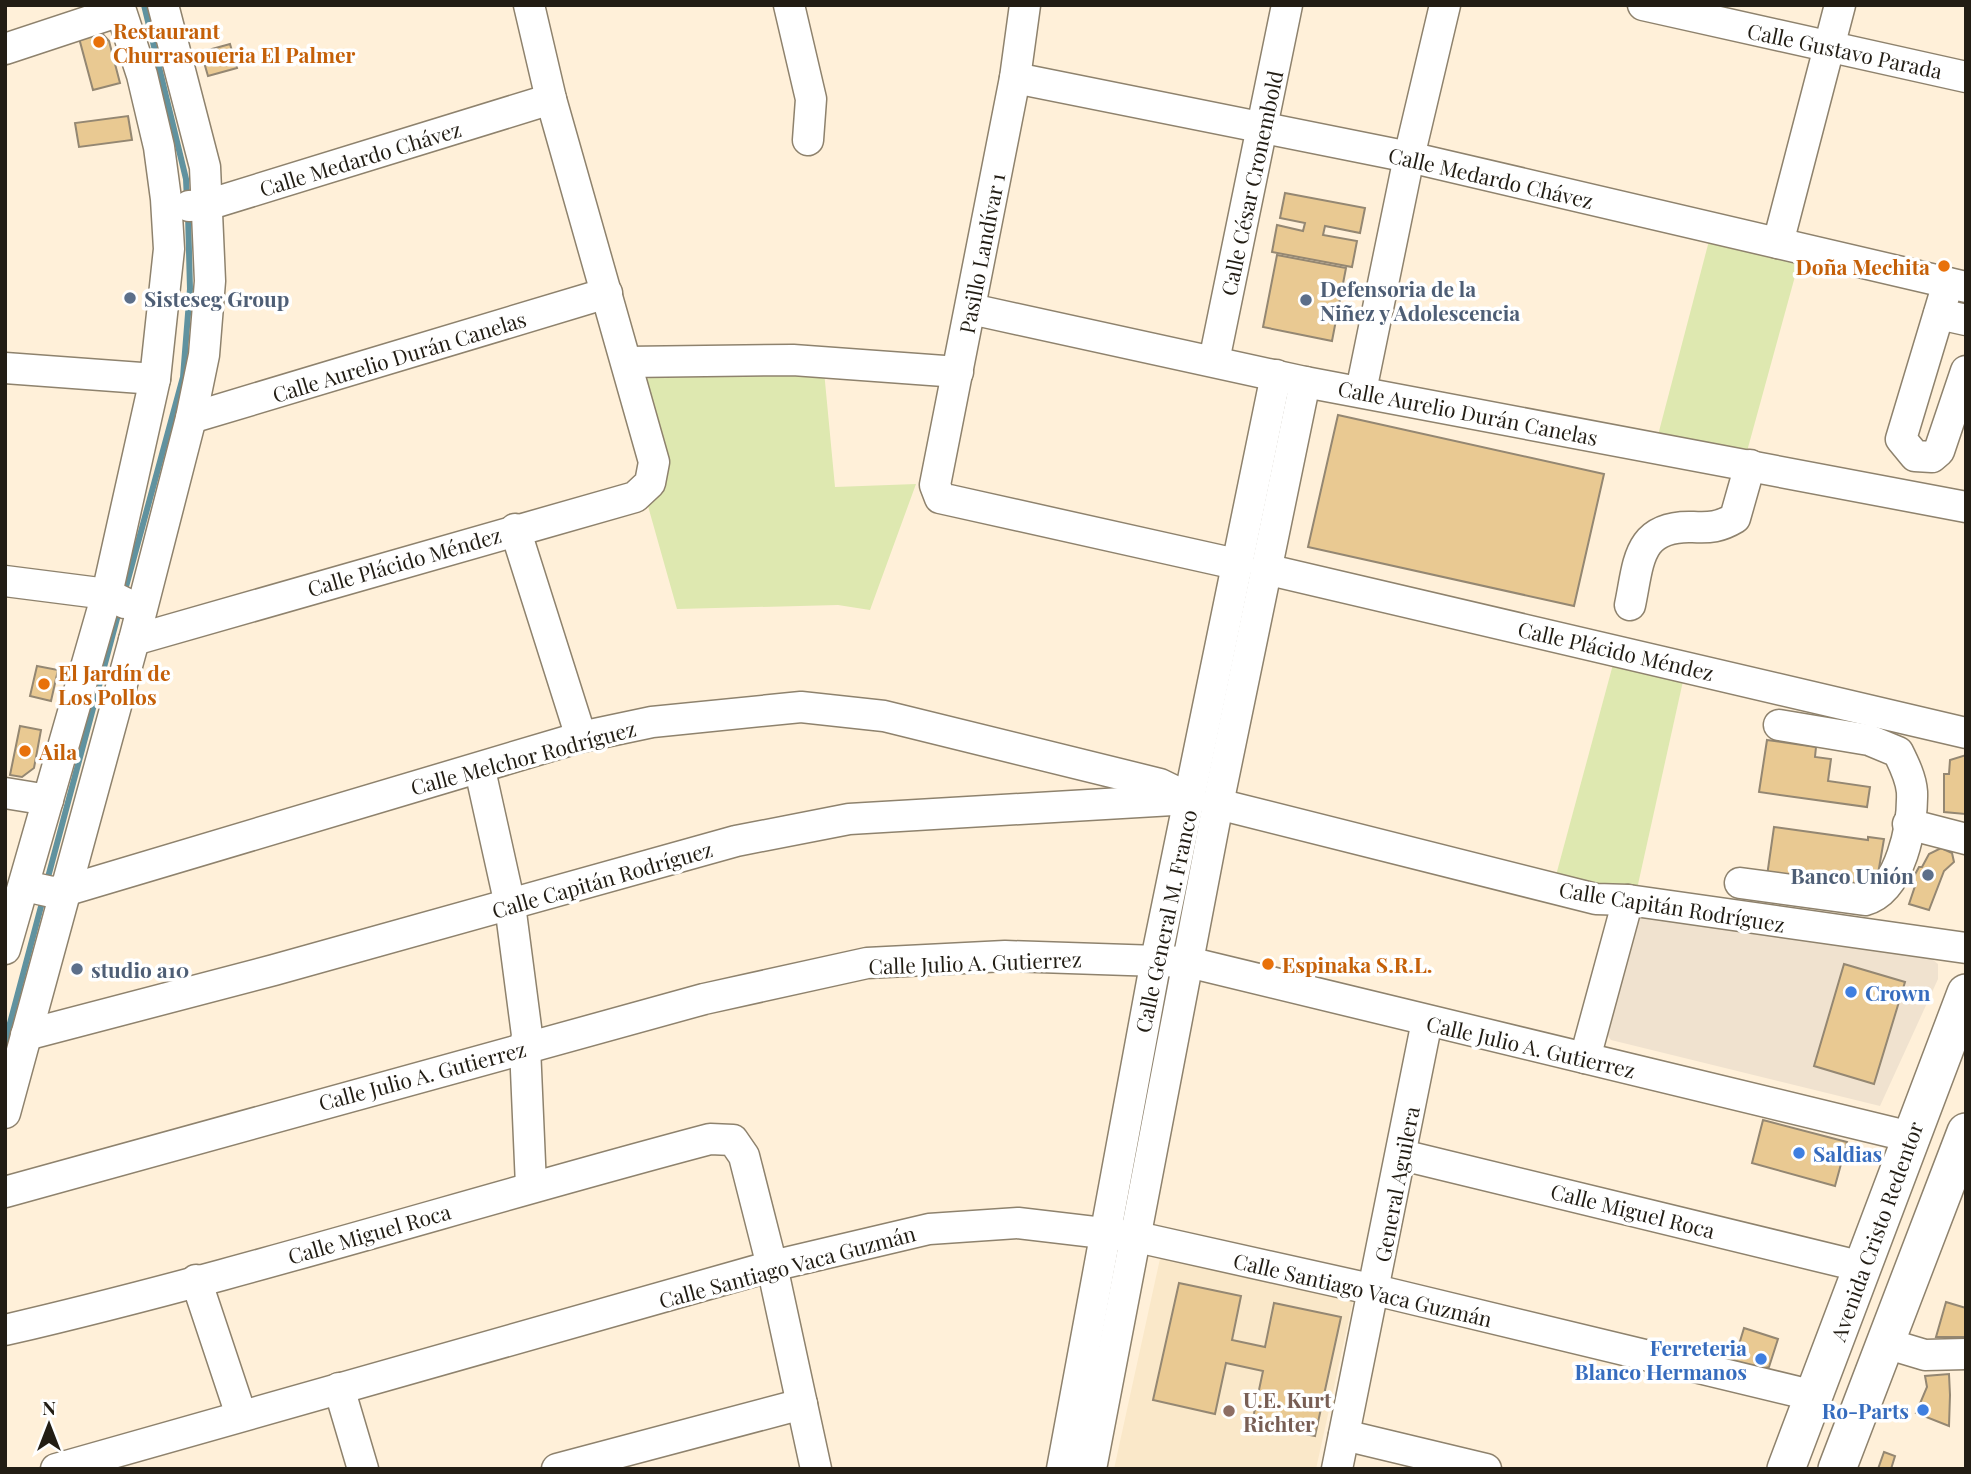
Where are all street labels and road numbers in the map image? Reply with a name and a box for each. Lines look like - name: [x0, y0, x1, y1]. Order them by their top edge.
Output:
- street label: Calle Gustavo Parada: [1745, 16, 1946, 84]
- street label: Calle César Cronembold: [1213, 68, 1289, 298]
- street label: Calle Medardo Chávez: [256, 114, 464, 202]
- street label: Calle Medardo Chávez: [1386, 140, 1596, 214]
- street label: Pasillo Landívar 1: [952, 170, 1010, 336]
- street label: Calle Aurelio Durán Canelas: [269, 304, 529, 408]
- street label: Calle Aurelio Durán Canelas: [1336, 373, 1600, 451]
- street label: Calle Plácido Méndez: [304, 520, 504, 602]
- street label: Calle Plácido Méndez: [1515, 614, 1717, 686]
- street label: Calle Melchor Rodríguez: [407, 713, 639, 801]
- street label: Calle General M. Franco: [1128, 807, 1202, 1035]
- street label: Calle Capitán Rodríguez: [488, 834, 716, 924]
- street label: Calle Capitán Rodríguez: [1557, 874, 1787, 938]
- street label: Calle Julio A. Gutierrez: [868, 944, 1082, 980]
- street label: Calle Julio A. Gutierrez: [1424, 1008, 1638, 1084]
- street label: Calle Julio A. Gutierrez: [315, 1034, 529, 1116]
- street label: General Aguilera: [1367, 1103, 1425, 1264]
- street label: Avenida Cristo Redentor: [1823, 1117, 1929, 1346]
- street label: Calle Miguel Roca: [1548, 1176, 1718, 1244]
- street label: Calle Miguel Roca: [284, 1196, 454, 1270]
- street label: Calle Santiago Vaca Guzmán: [656, 1218, 919, 1314]
- street label: Calle Santiago Vaca Guzmán: [1231, 1246, 1495, 1332]

